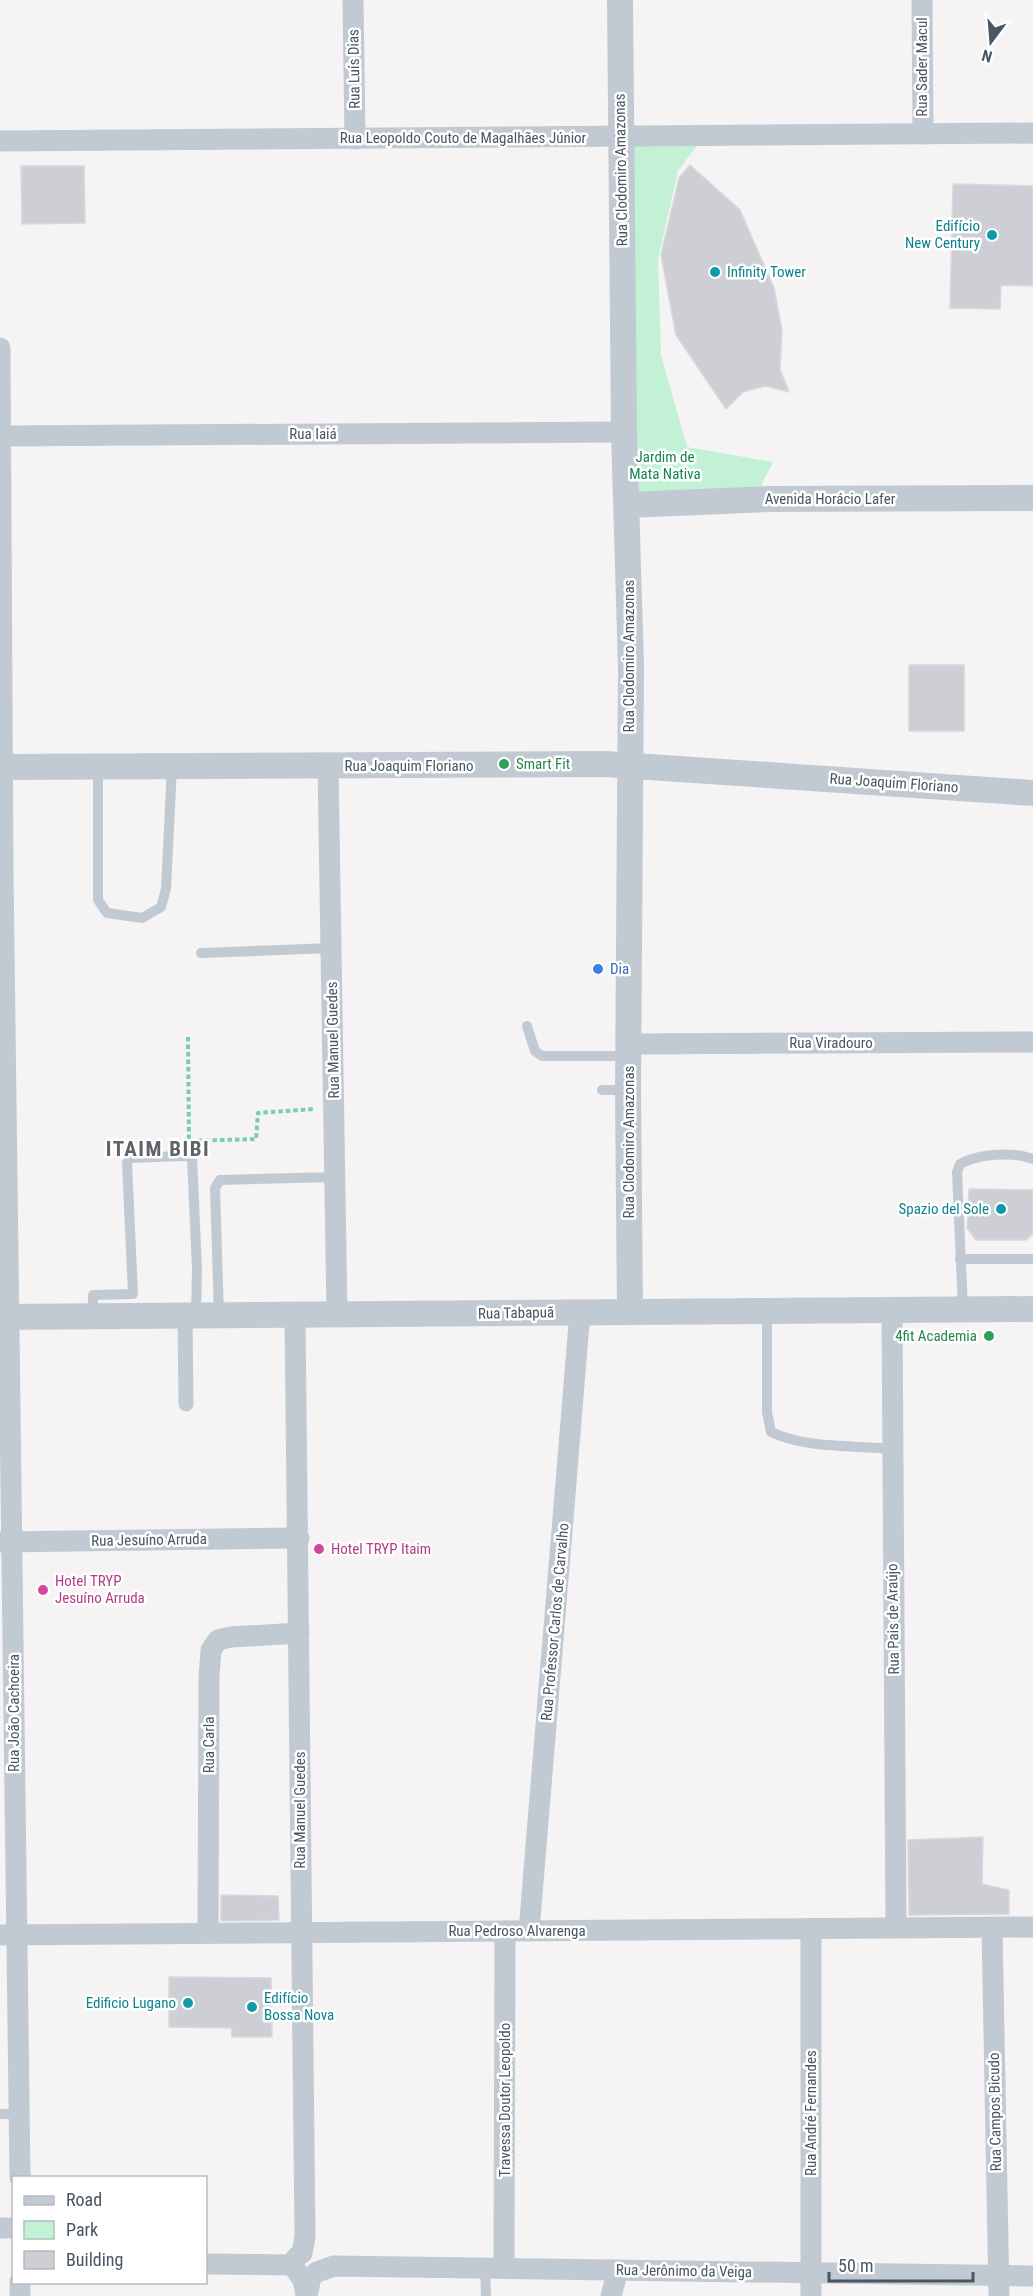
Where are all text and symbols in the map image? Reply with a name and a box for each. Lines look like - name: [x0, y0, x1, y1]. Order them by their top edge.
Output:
- north arrow: [961, 12, 1021, 72]
- street label: Rua Sader Macul: [913, 17, 931, 117]
- street label: Rua Luís Dias: [344, 29, 364, 109]
- text: N: [980, 45, 994, 66]
- street label: Rua Clodomiro Amazonas: [611, 93, 631, 247]
- street label: Rua Leopoldo Couto de Magalhães Júnior: [340, 129, 587, 147]
- place label: Edifício New Century: [905, 217, 980, 252]
- marker: Edifício New Century: [985, 228, 999, 242]
- place label: Infinity Tower: [727, 263, 806, 281]
- marker: Infinity Tower: [708, 265, 722, 279]
- street label: Rua Iaiá: [289, 425, 337, 443]
- park label: Jardim de Mata Nativa: [629, 448, 701, 483]
- street label: Avenida Horácio Lafer: [765, 490, 896, 508]
- street label: Rua Clodomiro Amazonas: [620, 579, 638, 732]
- place label: Smart Fit: [516, 755, 570, 773]
- street label: Rua Joaquim Floriano: [345, 757, 473, 775]
- marker: Smart Fit: [497, 757, 511, 771]
- street label: Rua Joaquim Floriano: [829, 770, 959, 796]
- place label: Dia: [610, 960, 629, 978]
- marker: Dia: [591, 962, 605, 976]
- street label: Rua Manuel Guedes: [323, 981, 343, 1099]
- street label: Rua Viradouro: [789, 1034, 873, 1052]
- street label: Rua Clodomiro Amazonas: [620, 1065, 638, 1218]
- district label: ITAIM BIBI: [106, 1137, 210, 1161]
- place label: Spazio del Sole: [899, 1200, 989, 1218]
- marker: Spazio del Sole: [994, 1202, 1008, 1216]
- street label: Rua Tabapuã: [478, 1303, 554, 1323]
- place label: 4fit Academia: [895, 1327, 977, 1345]
- marker: 4fit Academia: [982, 1329, 996, 1343]
- street label: Rua Professor Carlos de Carvalho: [537, 1522, 573, 1722]
- street label: Rua Jesuíno Arruda: [91, 1530, 207, 1550]
- place label: Hotel TRYP Itaim: [331, 1540, 431, 1558]
- marker: Hotel TRYP Itaim: [312, 1542, 326, 1556]
- street label: Rua Pais de Araújo: [883, 1563, 903, 1675]
- place label: Hotel TRYP Jesuíno Arruda: [55, 1572, 145, 1607]
- marker: Hotel TRYP Jesuíno Arruda: [36, 1583, 50, 1597]
- street label: Rua João Cachoeira: [5, 1654, 23, 1772]
- street label: Rua Carla: [200, 1717, 218, 1773]
- street label: Rua Manuel Guedes: [291, 1751, 309, 1869]
- street label: Rua Pedroso Alvarenga: [448, 1922, 586, 1940]
- place label: Edifício Bossa Nova: [264, 1989, 334, 2024]
- place label: Edificio Lugano: [86, 1994, 176, 2012]
- marker: Edificio Lugano: [181, 1996, 195, 2010]
- marker: Edifício Bossa Nova: [245, 2000, 259, 2014]
- street label: Travessa Doutor Leopoldo: [496, 2023, 514, 2177]
- street label: Rua André Fernandes: [802, 2050, 820, 2176]
- street label: Rua Campos Bicudo: [985, 2052, 1005, 2172]
- legend: [12, 2176, 207, 2284]
- text: Road: [66, 2189, 102, 2210]
- text: Park: [66, 2219, 98, 2240]
- scale bar: [829, 2245, 973, 2283]
- text: Building: [66, 2249, 123, 2270]
- text: 50 m: [838, 2255, 873, 2276]
- street label: Rua Jerônimo da Veiga: [616, 2261, 752, 2281]

